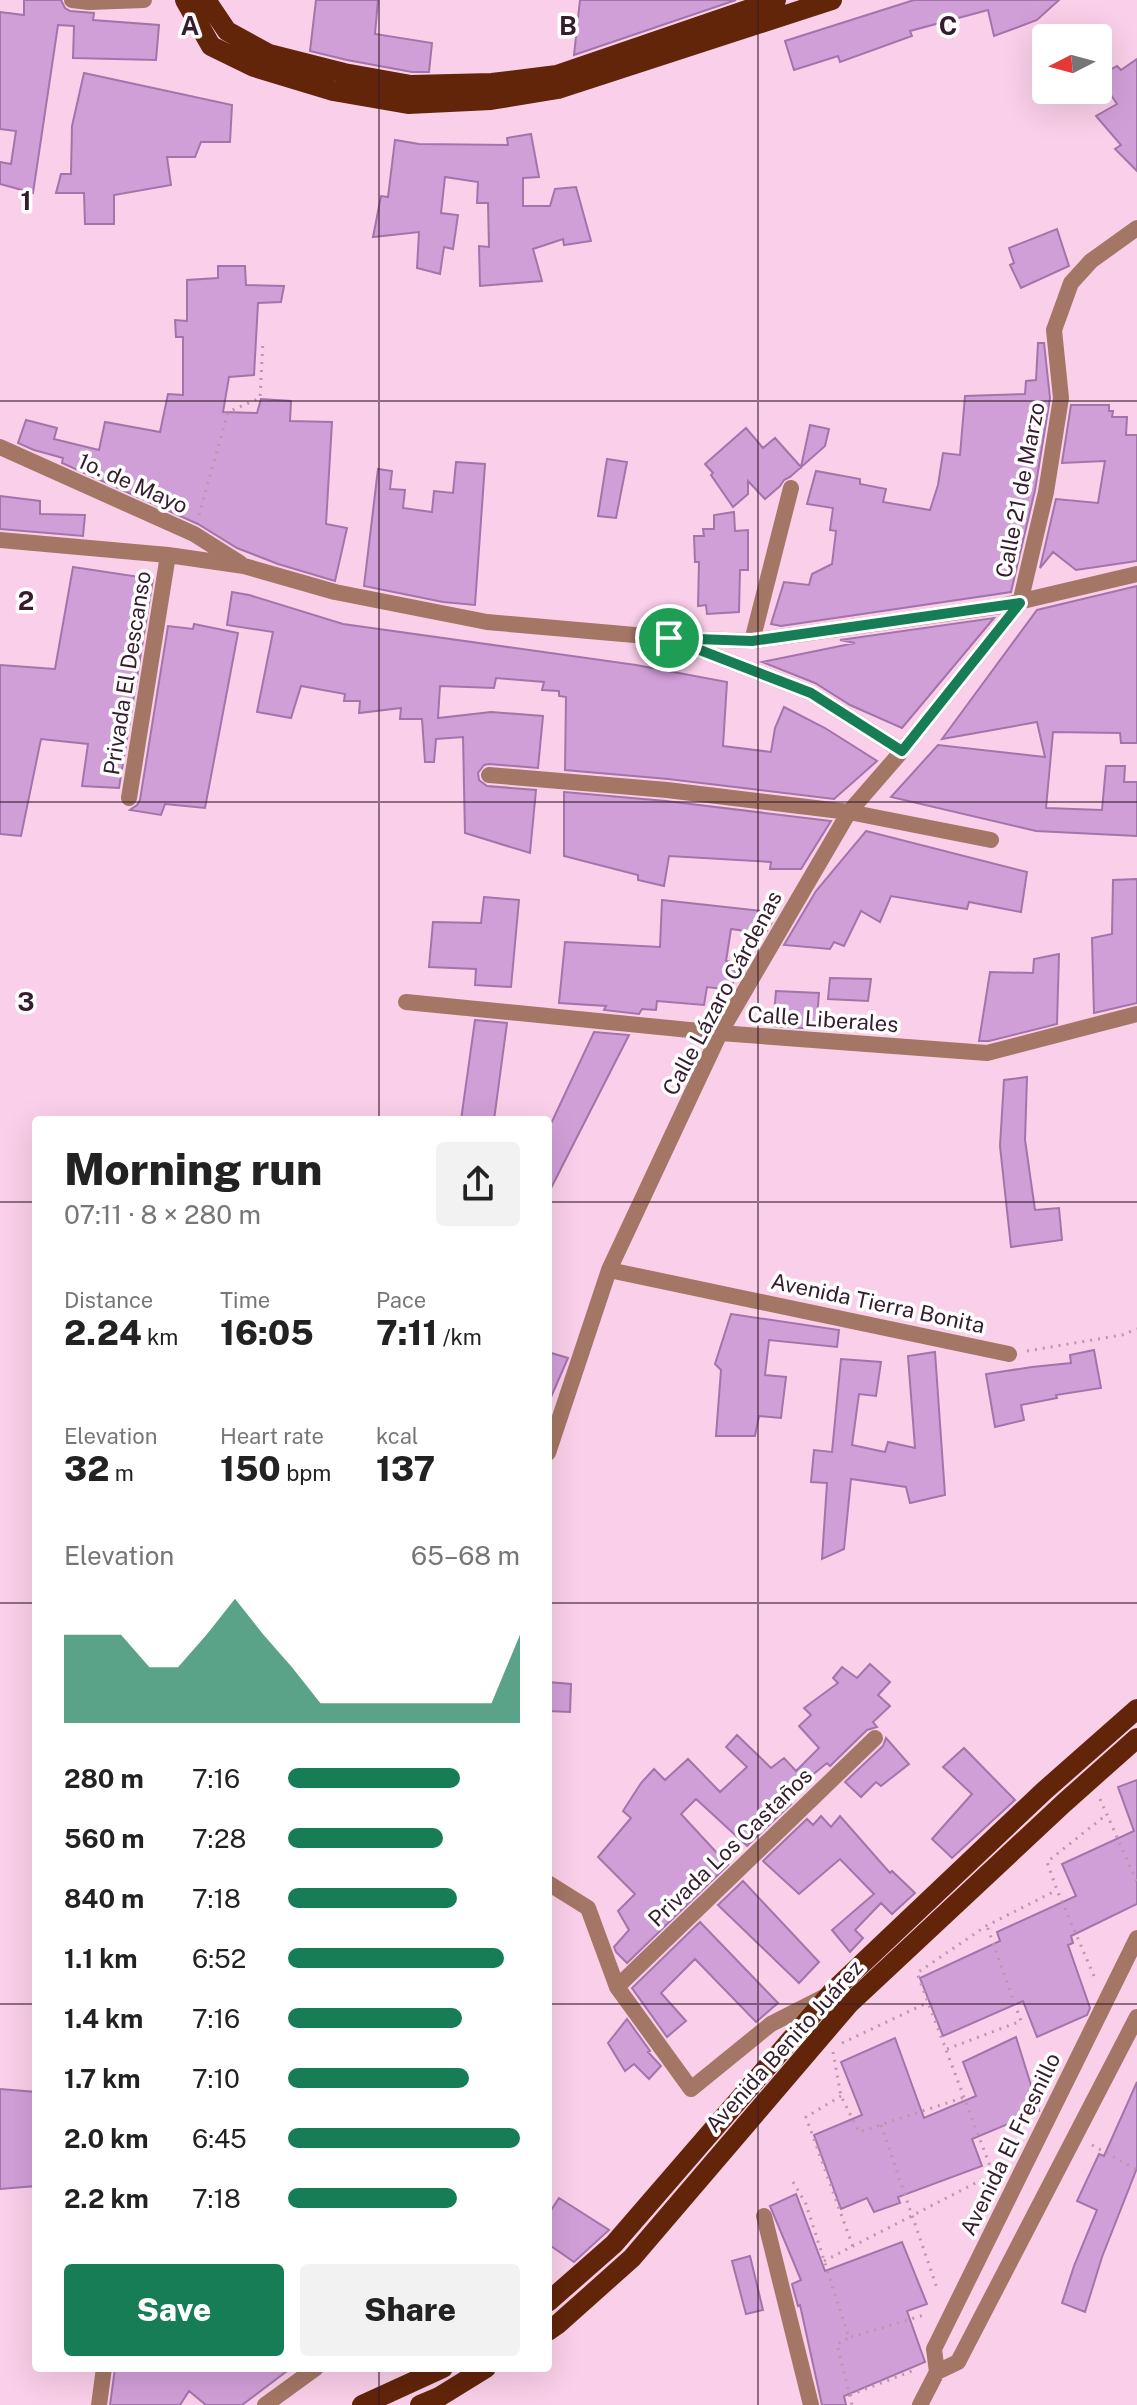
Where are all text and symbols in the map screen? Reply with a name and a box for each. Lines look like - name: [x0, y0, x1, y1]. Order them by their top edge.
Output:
- text: A: [181, 10, 200, 41]
- text: B: [559, 10, 577, 41]
- text: C: [939, 10, 957, 41]
- north arrow: [1032, 24, 1112, 104]
- map controls: [1032, 24, 1112, 104]
- text: 1: [20, 185, 32, 216]
- street label: Calle 21 de Marzo: [990, 400, 1050, 580]
- street label: 1o. de Mayo: [74, 447, 192, 519]
- street label: Privada El Descanso: [98, 569, 156, 777]
- text: 2: [18, 585, 34, 616]
- pin: [635, 604, 703, 672]
- icon: arrive: [647, 616, 691, 660]
- street label: Calle Lázaro Cárdenas: [657, 886, 787, 1100]
- text: 3: [17, 986, 35, 1017]
- street label: Calle Liberales: [747, 1001, 899, 1037]
- button: share: [436, 1142, 520, 1226]
- text: Morning run: [64, 1143, 322, 1195]
- text: 07:11 · 8 × 280 m: [64, 1199, 261, 1230]
- street label: Avenida Tierra Bonita: [769, 1268, 987, 1338]
- text: Distance: [64, 1287, 153, 1313]
- text: Time: [220, 1287, 270, 1313]
- text: Pace: [376, 1287, 426, 1313]
- text: 2.24: [64, 1313, 142, 1353]
- text: 16:05: [220, 1313, 314, 1353]
- text: 7:11: [376, 1313, 437, 1353]
- text: km: [142, 1324, 178, 1350]
- text: /km: [437, 1324, 482, 1350]
- text: Elevation: [64, 1423, 157, 1449]
- text: Heart rate: [220, 1423, 324, 1449]
- text: kcal: [376, 1423, 418, 1449]
- text: 32: [64, 1449, 109, 1489]
- text: 150: [220, 1449, 281, 1489]
- text: 137: [376, 1449, 435, 1489]
- text: m: [109, 1460, 134, 1486]
- text: bpm: [281, 1460, 331, 1486]
- text: Elevation: [64, 1540, 174, 1571]
- text: 65–68 m: [411, 1540, 520, 1571]
- street label: Privada Los Castaños: [643, 1762, 817, 1932]
- text: 280 m: [64, 1763, 144, 1794]
- text: 7:16: [192, 1763, 240, 1794]
- text: 560 m: [64, 1823, 145, 1854]
- text: 7:28: [192, 1823, 246, 1854]
- text: 840 m: [64, 1883, 144, 1914]
- text: 7:18: [192, 1883, 241, 1914]
- text: 1.1 km: [64, 1943, 137, 1974]
- text: 6:52: [192, 1943, 246, 1974]
- street label: Avenida Benito Juárez: [700, 1955, 868, 2137]
- text: 1.4 km: [64, 2003, 143, 2034]
- text: 7:16: [192, 2003, 240, 2034]
- street label: Avenida El Fresnillo: [954, 2048, 1066, 2240]
- text: 1.7 km: [64, 2063, 141, 2094]
- text: 7:10: [192, 2063, 240, 2094]
- text: 2.0 km: [64, 2123, 149, 2154]
- text: 6:45: [192, 2123, 247, 2154]
- text: 2.2 km: [64, 2183, 149, 2214]
- text: 7:18: [192, 2183, 241, 2214]
- button: Save: [64, 2264, 284, 2356]
- button: Share: [300, 2264, 520, 2356]

